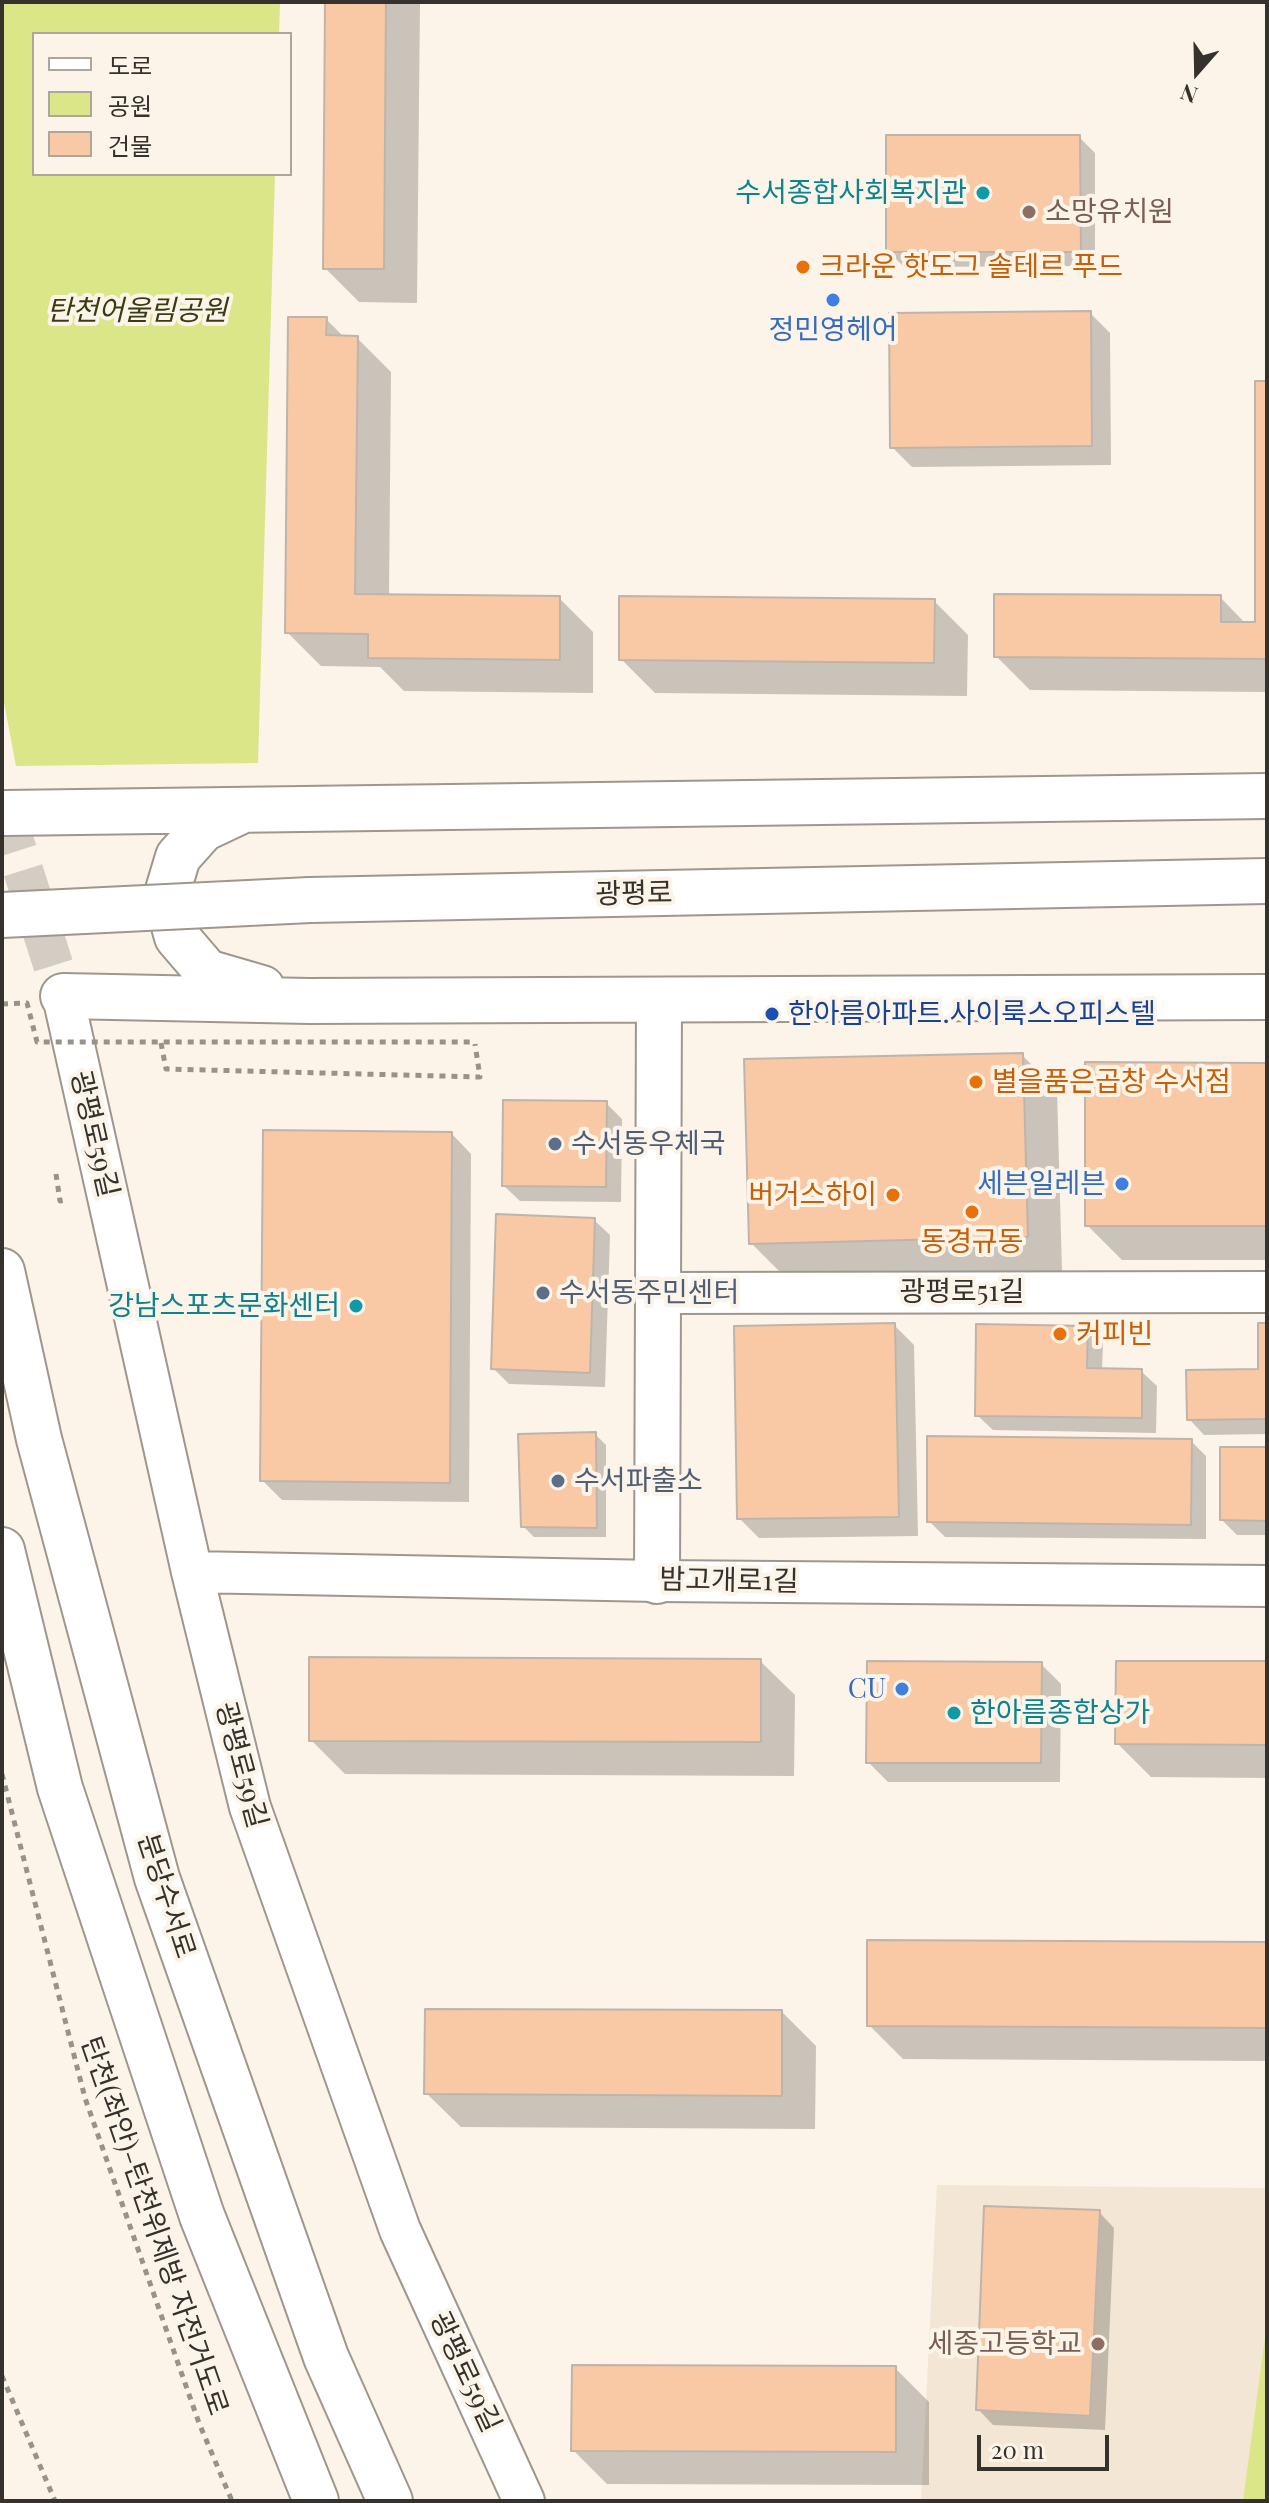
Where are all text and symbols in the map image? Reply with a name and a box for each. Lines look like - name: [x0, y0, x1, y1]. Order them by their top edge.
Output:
- legend: [32, 32, 292, 176]
- north arrow: [1157, 32, 1237, 112]
- text: 도로: [108, 49, 152, 81]
- text: N: [1176, 78, 1201, 111]
- text: 공원: [108, 89, 152, 121]
- text: 건물: [108, 129, 152, 161]
- place label: 수서종합사회복지관: [735, 176, 967, 210]
- marker: 수서종합사회복지관: [974, 184, 992, 202]
- place label: 소망유치원: [1045, 195, 1174, 229]
- marker: 소망유치원: [1020, 203, 1038, 221]
- place label: 크라운 핫도그 솔테르 푸드: [819, 250, 1123, 284]
- marker: 크라운 핫도그 솔테르 푸드: [794, 258, 812, 276]
- marker: 정민영헤어: [824, 291, 842, 309]
- park label: 탄천어울림공원: [47, 294, 227, 328]
- place label: 정민영헤어: [769, 313, 897, 347]
- street label: 광평로: [595, 877, 673, 911]
- place label: 한아름아파트.사이룩스오피스텔: [788, 997, 1156, 1031]
- marker: 한아름아파트.사이룩스오피스텔: [763, 1005, 781, 1023]
- place label: 별을품은곱창 수서점: [992, 1065, 1231, 1099]
- street label: 광평로59길: [63, 1067, 125, 1201]
- marker: 별을품은곱창 수서점: [967, 1073, 985, 1091]
- place label: 수서동우체국: [571, 1127, 726, 1161]
- marker: 수서동우체국: [546, 1135, 564, 1153]
- place label: 세븐일레븐: [977, 1167, 1106, 1201]
- marker: 세븐일레븐: [1113, 1175, 1131, 1193]
- place label: 버거스하이: [748, 1178, 877, 1212]
- marker: 버거스하이: [884, 1186, 902, 1204]
- marker: 동경규동: [963, 1203, 981, 1221]
- place label: 동경규동: [920, 1225, 1024, 1259]
- street label: 광평로51길: [899, 1275, 1025, 1309]
- place label: 수서동주민센터: [559, 1276, 739, 1310]
- marker: 수서동주민센터: [534, 1284, 552, 1302]
- place label: 강남스포츠문화센터: [108, 1289, 340, 1323]
- marker: 강남스포츠문화센터: [347, 1297, 365, 1315]
- place label: 커피빈: [1076, 1317, 1153, 1351]
- marker: 커피빈: [1051, 1325, 1069, 1343]
- place label: 수서파출소: [574, 1464, 703, 1498]
- marker: 수서파출소: [549, 1472, 567, 1490]
- street label: 밤고개로1길: [659, 1563, 799, 1599]
- place label: CU: [848, 1672, 886, 1706]
- marker: CU: [893, 1680, 911, 1698]
- place label: 한아름종합상가: [970, 1696, 1150, 1730]
- street label: 광평로59길: [208, 1698, 274, 1832]
- marker: 한아름종합상가: [945, 1704, 963, 1722]
- street label: 분당수서로: [130, 1830, 202, 1962]
- street label: 탄천(좌안)-탄천위제방 자전거도로: [73, 2032, 235, 2420]
- street label: 광평로59길: [423, 2306, 507, 2438]
- place label: 세종고등학교: [927, 2327, 1082, 2361]
- marker: 세종고등학교: [1089, 2335, 1107, 2353]
- scale bar: [981, 2419, 1113, 2469]
- text: 20 m: [991, 2433, 1044, 2465]

